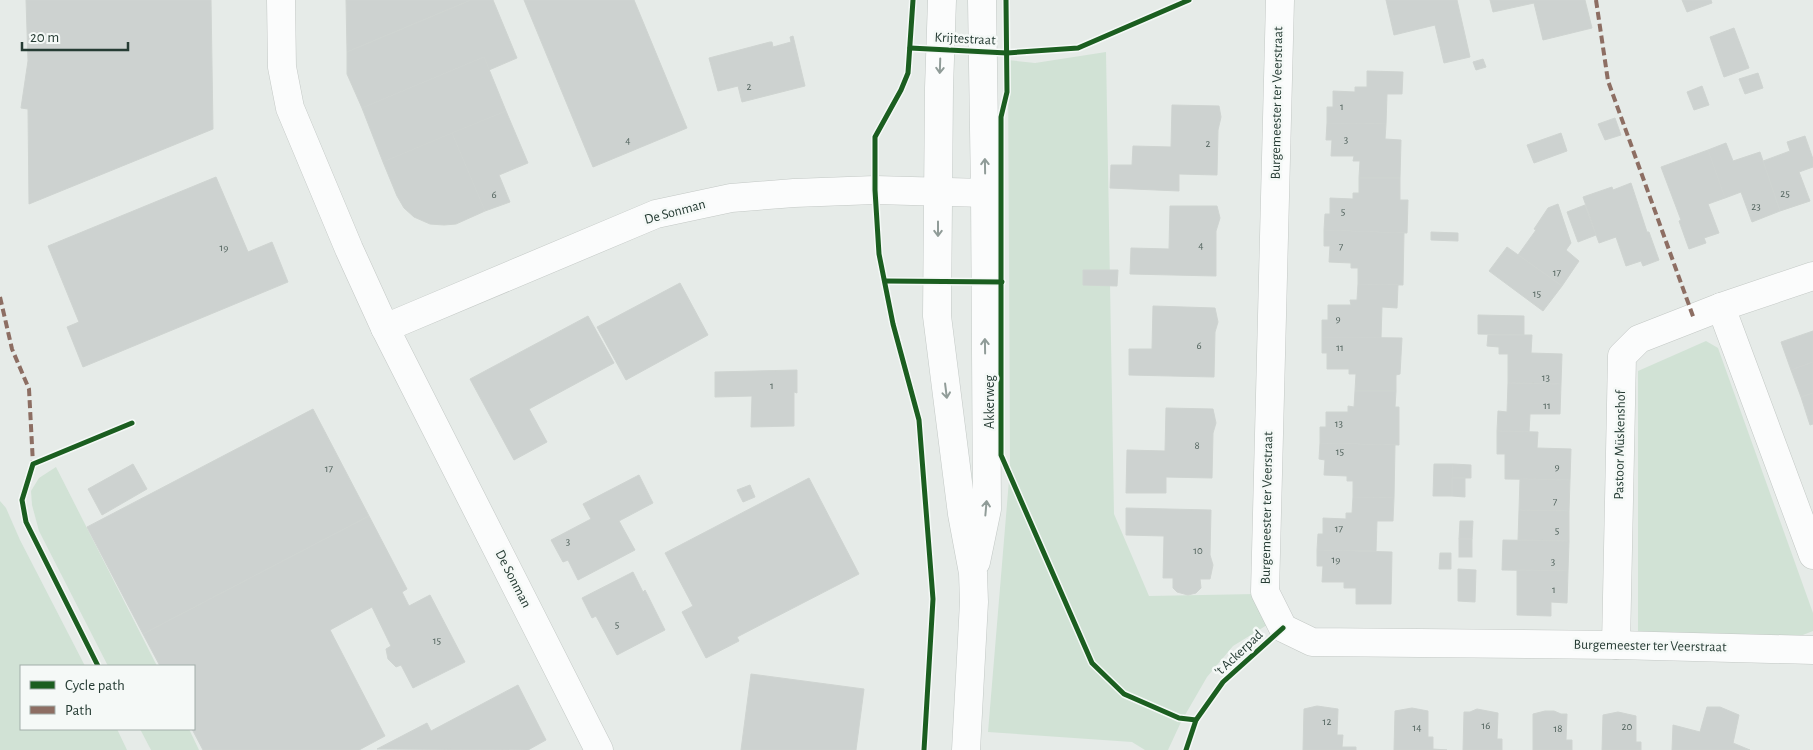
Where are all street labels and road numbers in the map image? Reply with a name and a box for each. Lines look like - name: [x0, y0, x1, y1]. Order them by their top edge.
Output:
- street label: Burgemeester ter Veerstraat: [1269, 26, 1285, 180]
- street label: Krijtestraat: [934, 30, 997, 48]
- street label: De Sonman: [643, 197, 707, 227]
- street label: Akkerweg: [983, 375, 997, 429]
- street label: Pastoor Müskenshof: [1612, 389, 1628, 500]
- street label: Burgemeester ter Veerstraat: [1259, 431, 1275, 585]
- street label: De Sonman: [493, 548, 533, 610]
- street label: 't Ackerpad: [1212, 627, 1266, 679]
- street label: Burgemeester ter Veerstraat: [1573, 638, 1727, 654]

